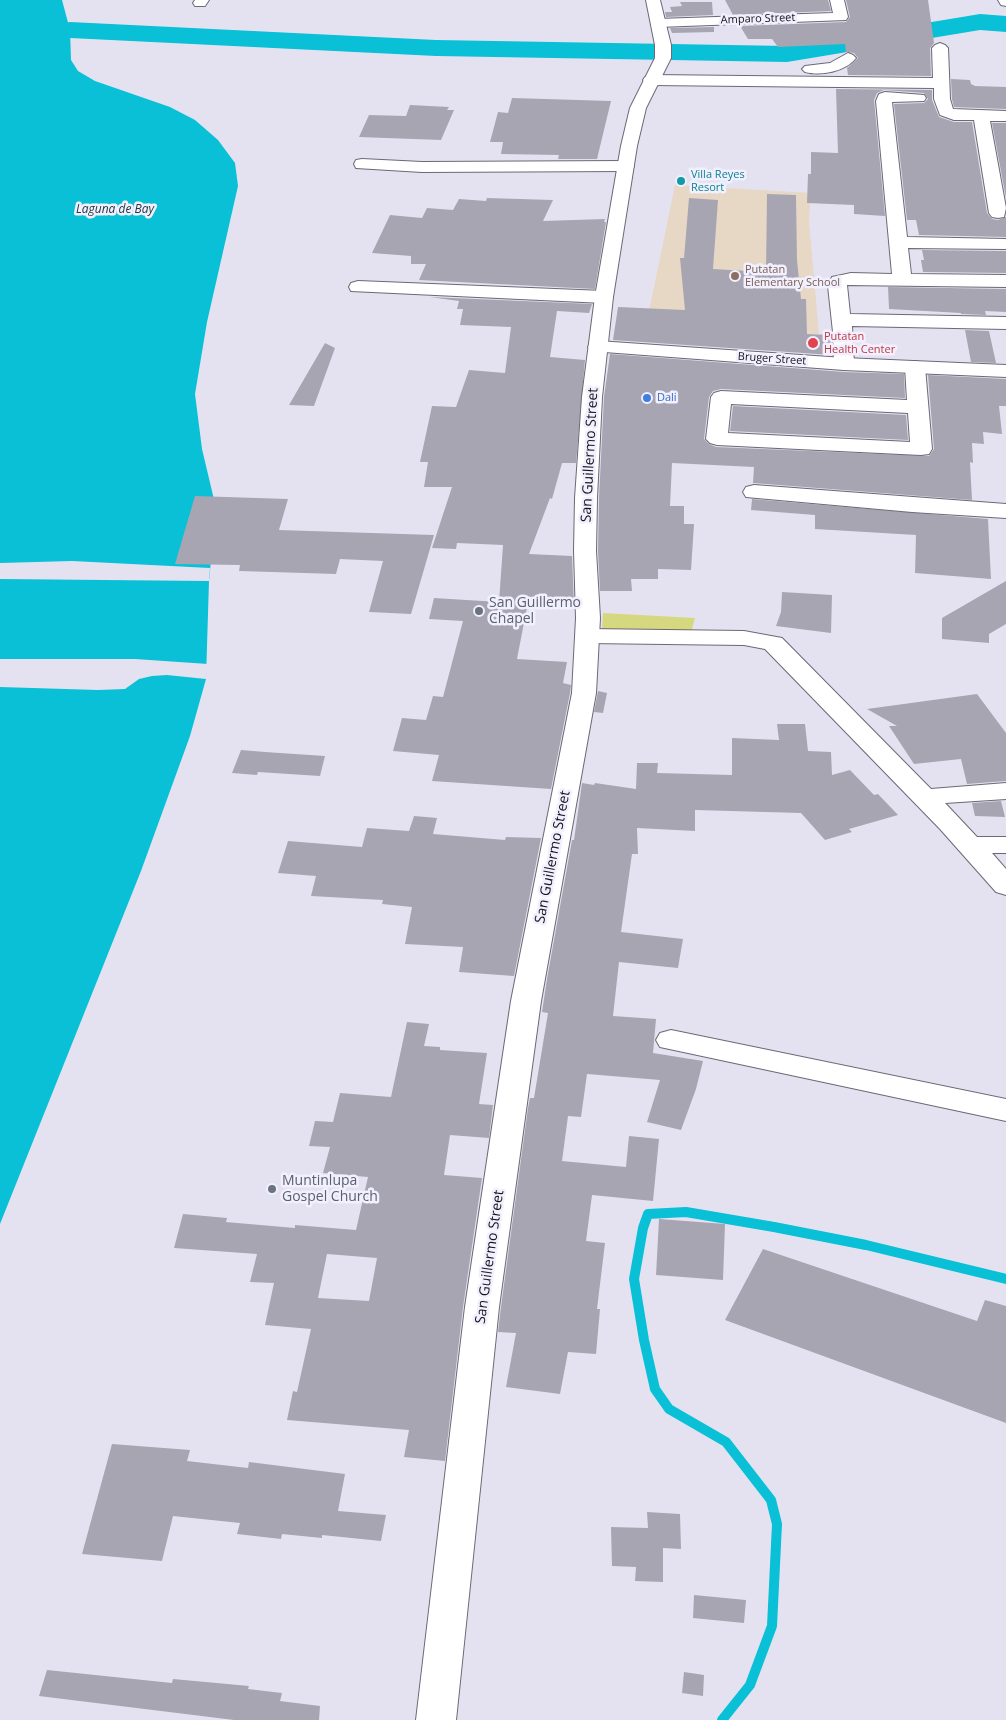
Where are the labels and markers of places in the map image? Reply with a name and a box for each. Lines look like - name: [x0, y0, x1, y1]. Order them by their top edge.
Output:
- place label: Villa Reyes Resort: [691, 168, 745, 194]
- marker: Villa Reyes Resort: [675, 175, 687, 187]
- place label: Putatan Elementary School: [745, 263, 840, 289]
- marker: Putatan Elementary School: [729, 270, 741, 282]
- place label: Putatan Health Center: [824, 330, 895, 356]
- marker: Putatan Health Center: [806, 336, 820, 350]
- place label: Dali: [657, 391, 677, 405]
- marker: Dali: [641, 392, 653, 404]
- place label: San Guillermo Chapel: [489, 595, 581, 628]
- marker: San Guillermo Chapel: [473, 605, 485, 617]
- place label: Muntinlupa Gospel Church: [282, 1173, 378, 1206]
- marker: Muntinlupa Gospel Church: [266, 1183, 278, 1195]

